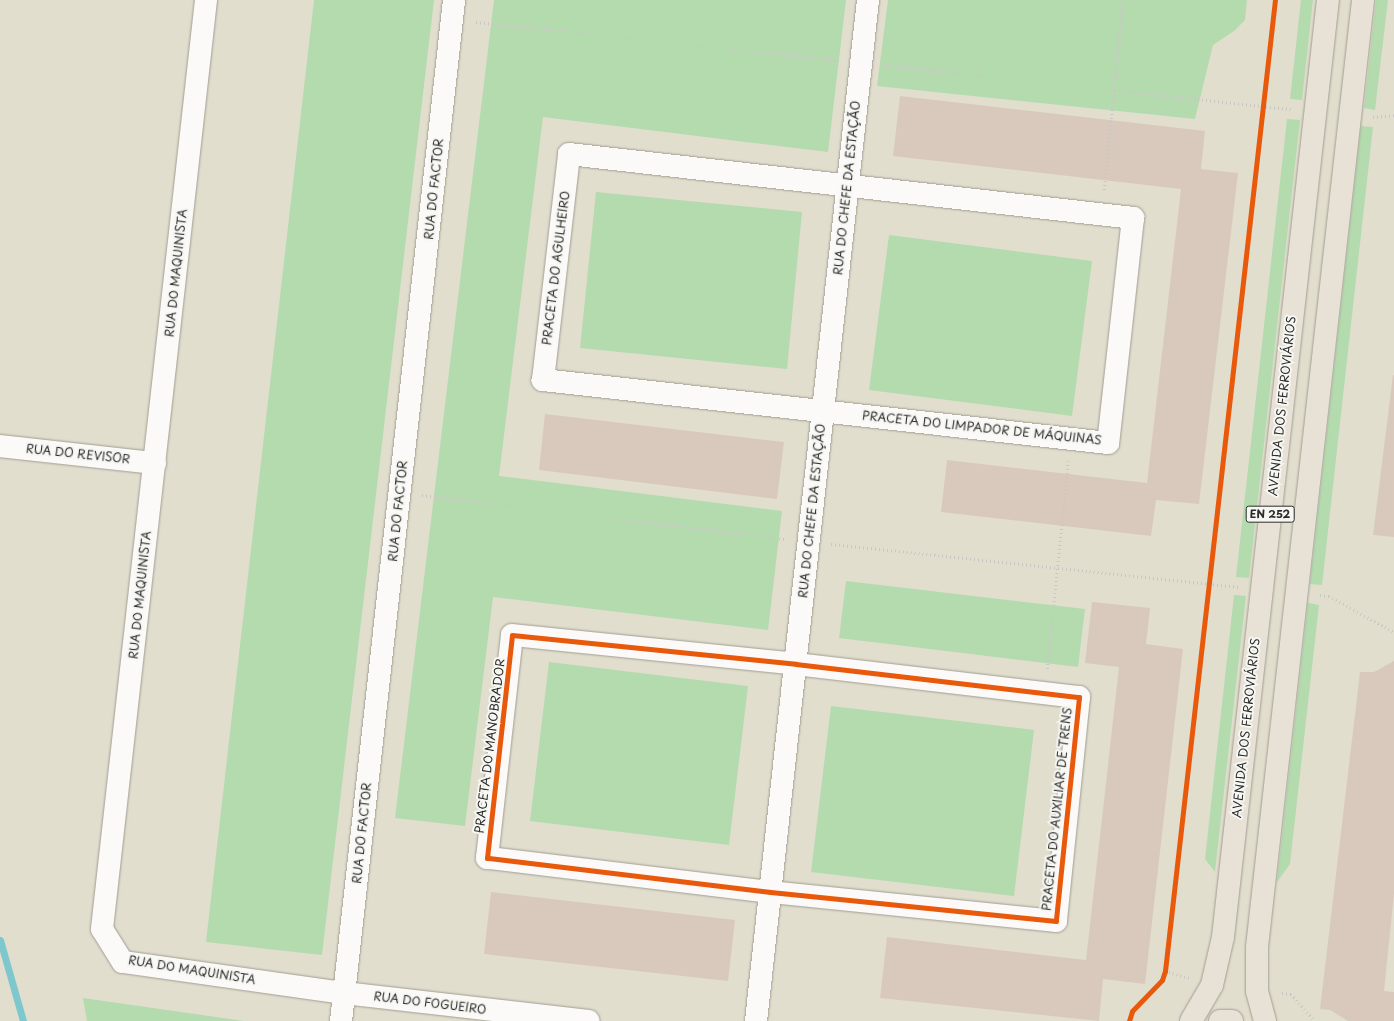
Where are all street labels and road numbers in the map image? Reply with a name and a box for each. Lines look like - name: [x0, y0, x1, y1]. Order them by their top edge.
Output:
- street label: RUA DO CHEFE DA ESTAÇÃO: [831, 99, 863, 277]
- street label: RUA DO FACTOR: [421, 137, 447, 241]
- street label: PRACETA DO AGULHEIRO: [539, 189, 573, 347]
- street label: RUA DO MAQUINISTA: [162, 207, 190, 339]
- street label: AVENIDA DOS FERROVIÁRIOS: [1265, 316, 1299, 496]
- street label: PRACETA DO LIMPADOR DE MÁQUINAS: [861, 408, 1103, 448]
- street label: RUA DO CHEFE DA ESTAÇÃO: [796, 422, 828, 600]
- street label: RUA DO REVISOR: [25, 441, 131, 467]
- street label: RUA DO FACTOR: [385, 459, 411, 563]
- road number: EN 252: [1245, 505, 1295, 523]
- street label: RUA DO MAQUINISTA: [126, 529, 154, 661]
- street label: AVENIDA DOS FERROVIÁRIOS: [1229, 638, 1263, 818]
- street label: PRACETA DO MANOBRADOR: [472, 657, 508, 835]
- street label: PRACETA DO AUXILIAR DE TRENS: [1039, 706, 1075, 912]
- street label: RUA DO FACTOR: [349, 781, 375, 885]
- street label: RUA DO MAQUINISTA: [126, 953, 258, 987]
- street label: RUA DO FOGUEIRO: [371, 989, 489, 1017]

